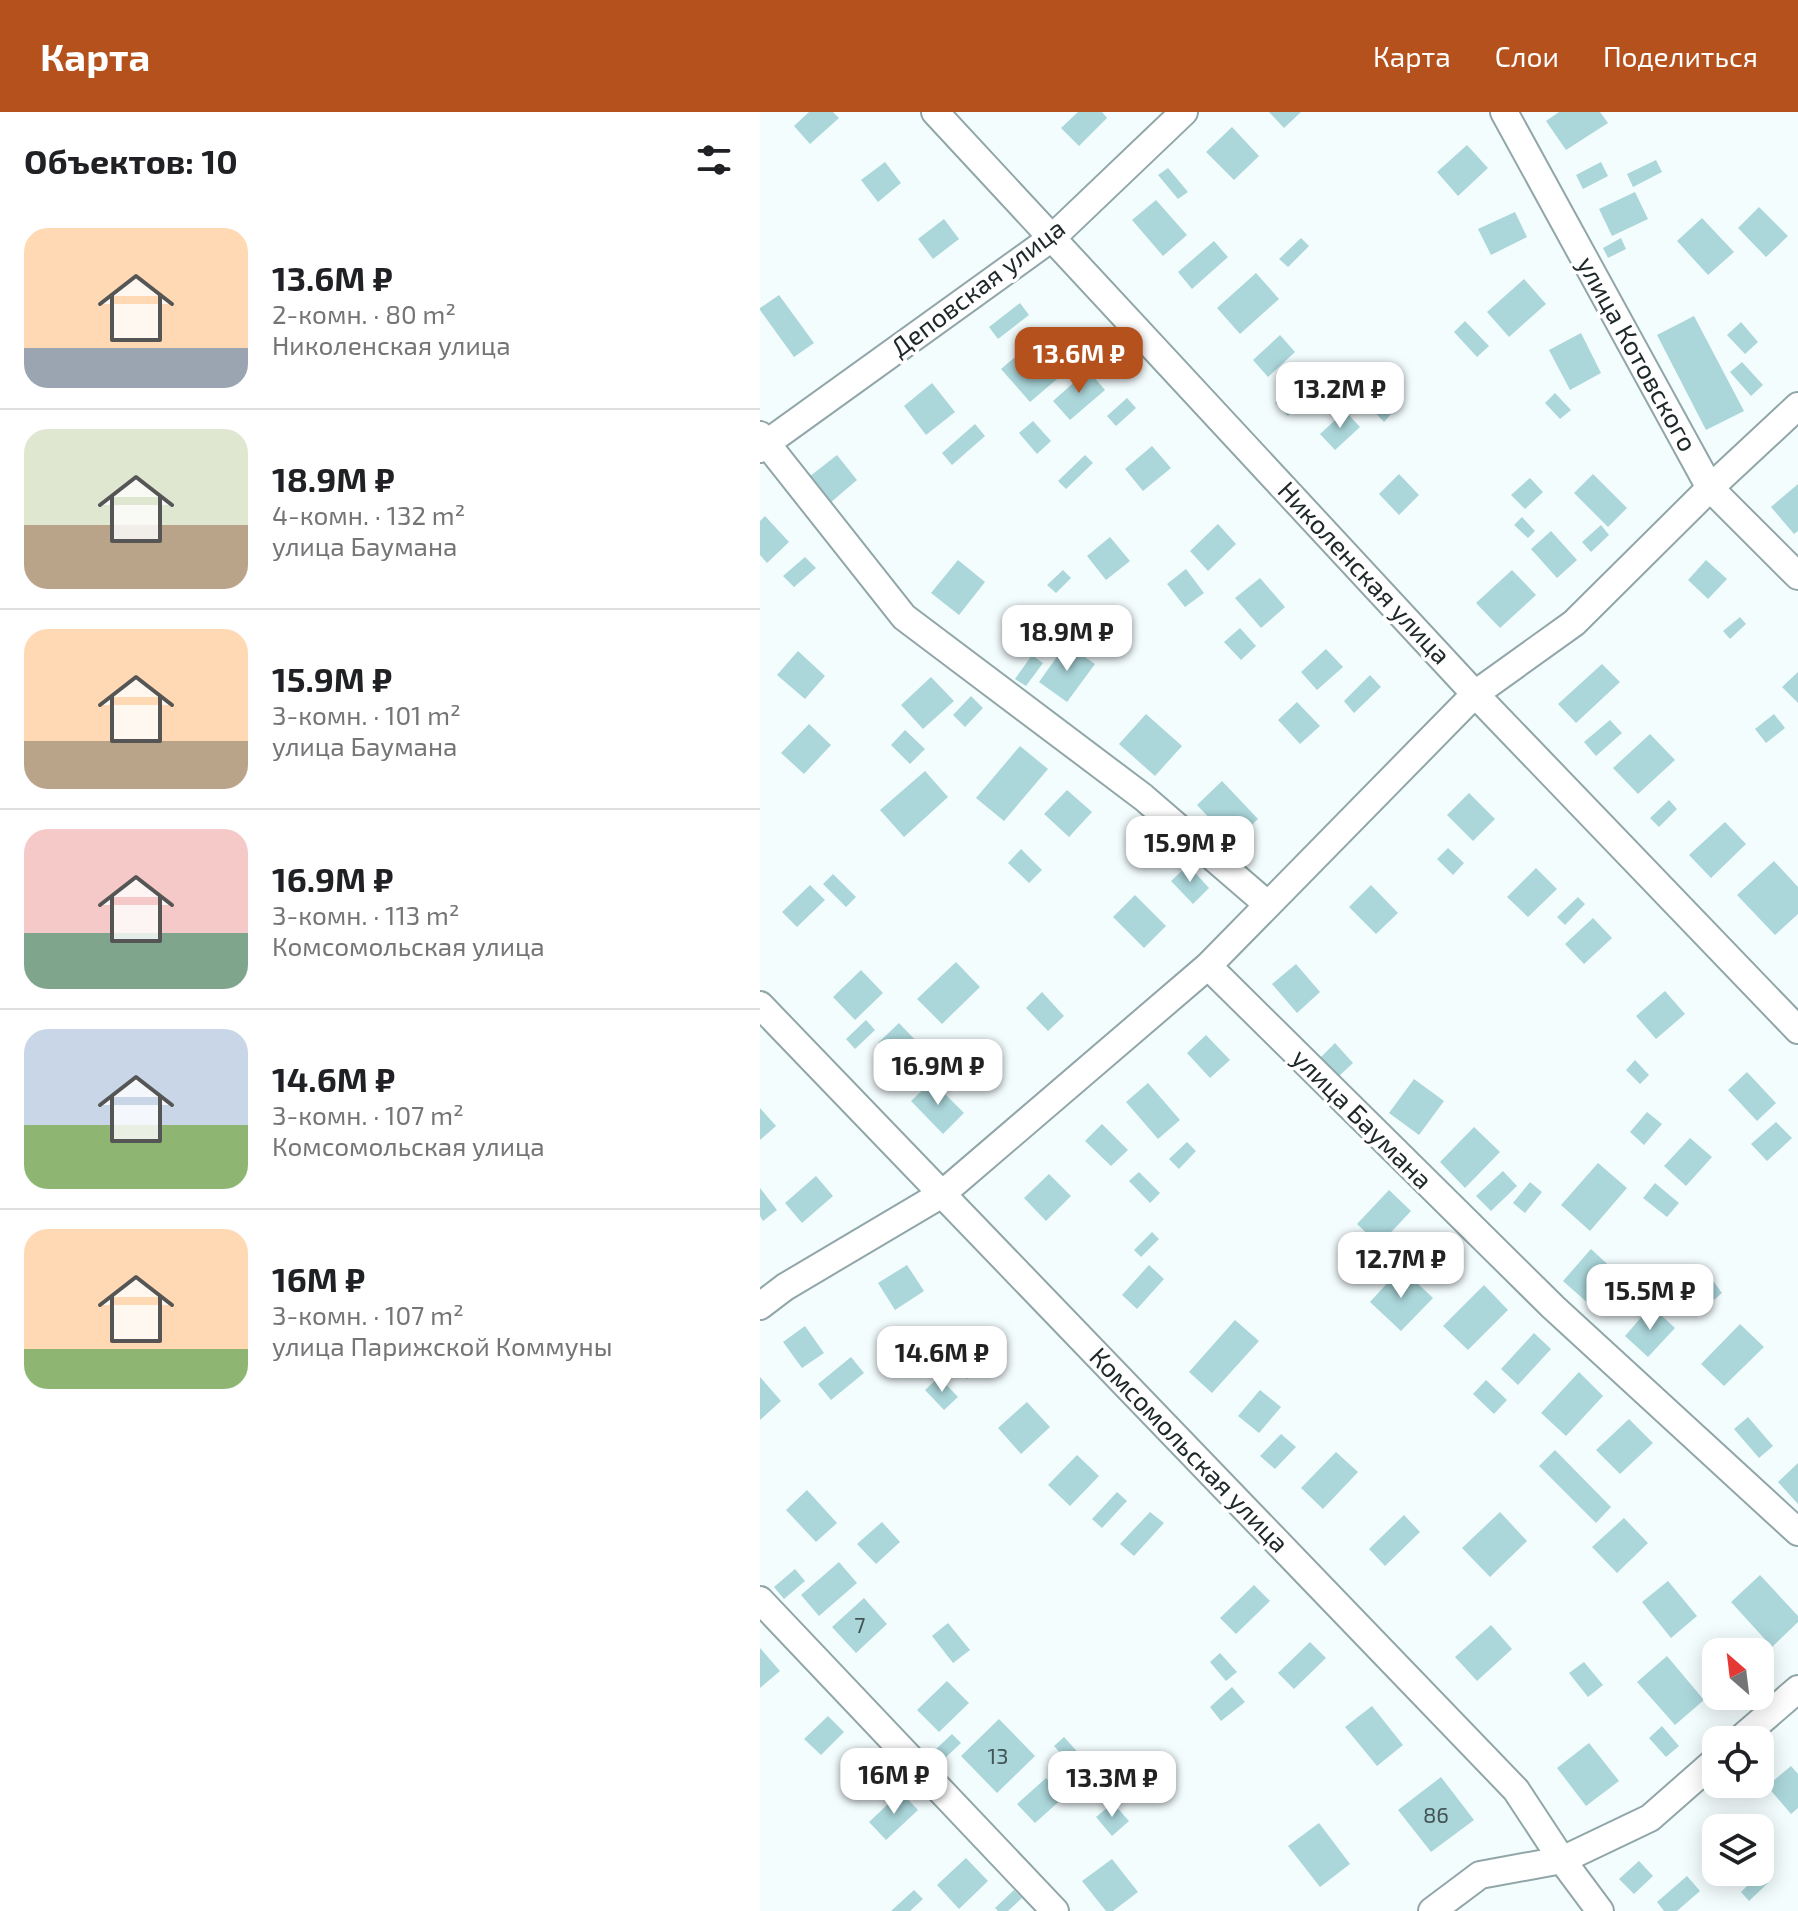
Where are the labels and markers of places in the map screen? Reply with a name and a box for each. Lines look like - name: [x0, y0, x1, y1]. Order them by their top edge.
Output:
- pin: 13.6M ₽: [1005, 327, 1153, 395]
- pin: 13.2M ₽: [1266, 362, 1414, 430]
- pin: 18.9M ₽: [993, 605, 1141, 673]
- pin: 15.9M ₽: [1116, 816, 1264, 884]
- pin: 16.9M ₽: [864, 1039, 1012, 1107]
- pin: 12.7M ₽: [1327, 1232, 1475, 1300]
- pin: 15.5M ₽: [1576, 1264, 1724, 1332]
- pin: 14.6M ₽: [868, 1326, 1016, 1394]
- pin: 16M ₽: [838, 1748, 950, 1816]
- pin: 13.3M ₽: [1038, 1751, 1186, 1819]

